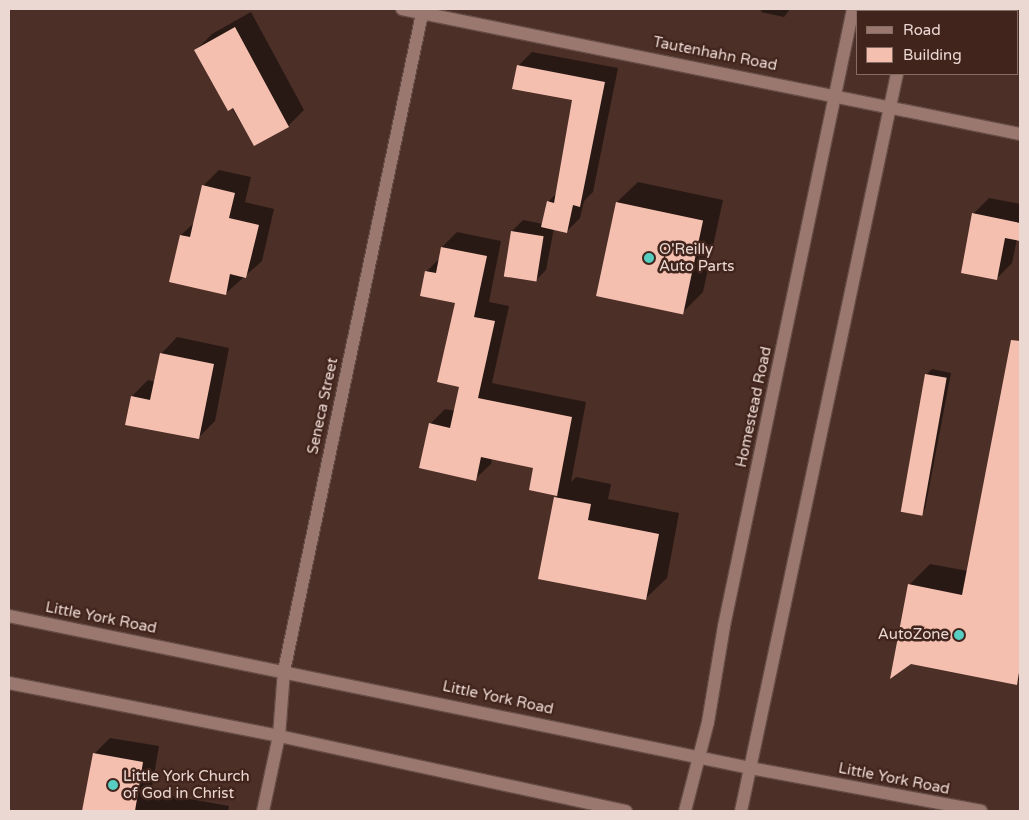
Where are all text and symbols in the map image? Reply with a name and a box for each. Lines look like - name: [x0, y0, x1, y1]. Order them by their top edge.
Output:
- legend: [856, 10, 1019, 75]
- text: Road: [903, 21, 941, 39]
- street label: Tautenhahn Road: [651, 33, 779, 75]
- text: Building: [903, 46, 962, 64]
- place label: O'Reilly Auto Parts: [659, 240, 735, 275]
- marker: O'Reilly Auto Parts: [643, 252, 655, 264]
- street label: Homestead Road: [732, 345, 776, 469]
- street label: Seneca Street: [304, 356, 342, 456]
- street label: Little York Road: [44, 598, 158, 638]
- place label: AutoZone: [878, 626, 949, 644]
- marker: AutoZone: [953, 629, 965, 641]
- street label: Little York Road: [441, 677, 555, 719]
- street label: Little York Road: [837, 759, 951, 799]
- place label: Little York Church of God in Christ: [123, 767, 250, 802]
- marker: Little York Church of God in Christ: [107, 779, 119, 791]

